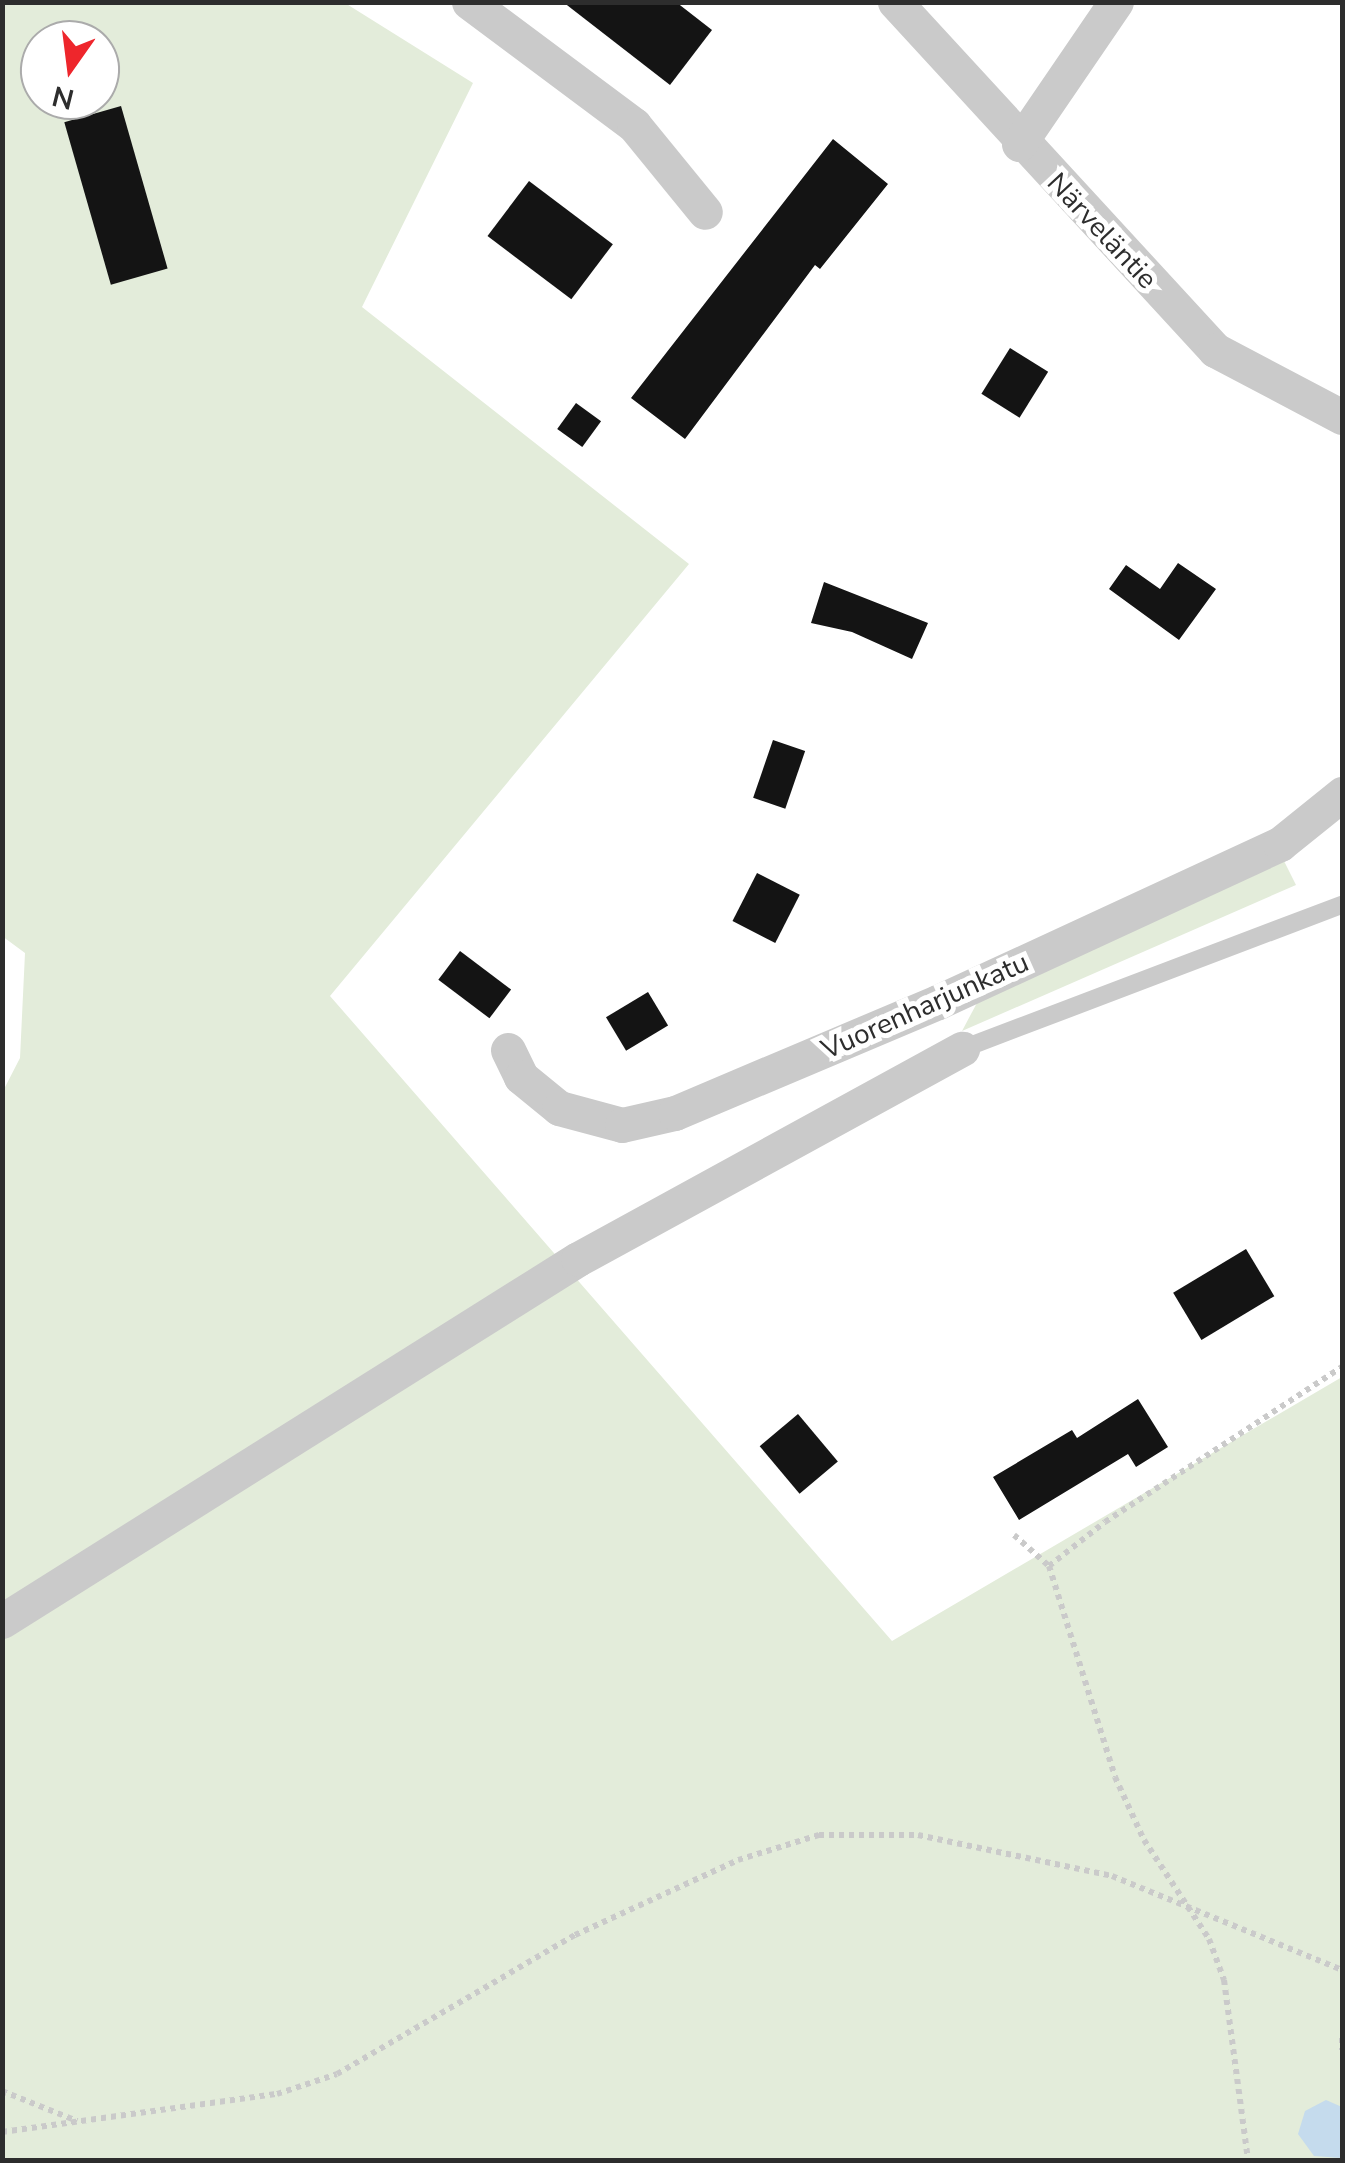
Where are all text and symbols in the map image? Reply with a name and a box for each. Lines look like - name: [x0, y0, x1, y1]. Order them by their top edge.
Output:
- north arrow: [20, 20, 120, 120]
- text: N: [48, 76, 78, 118]
- street label: Närveläntie: [1040, 166, 1164, 296]
- street label: Vuorenharjunkatu: [816, 945, 1034, 1067]

